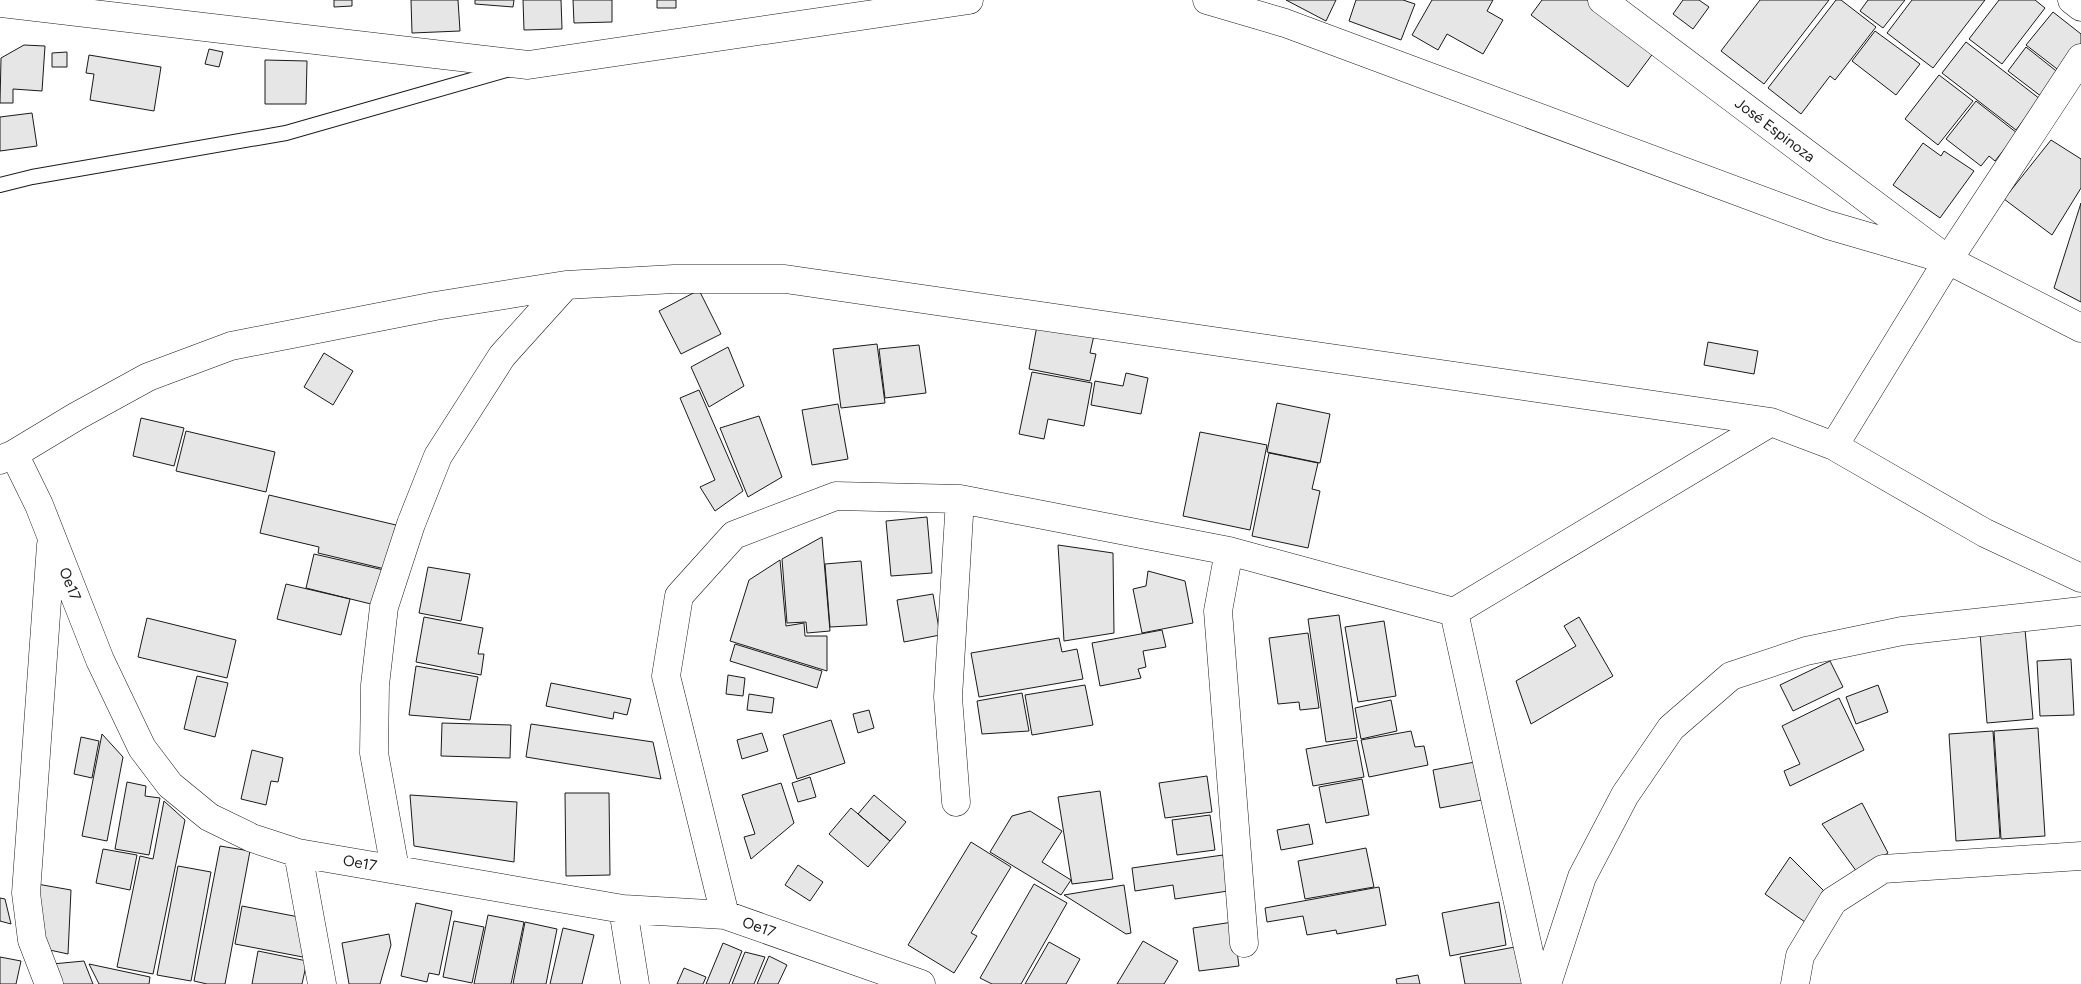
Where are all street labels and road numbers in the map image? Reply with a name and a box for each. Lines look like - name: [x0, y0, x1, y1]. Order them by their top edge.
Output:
- street label: José Espinoza: [1731, 94, 1819, 166]
- street label: Oe17: [55, 565, 85, 603]
- street label: Oe17: [342, 851, 378, 875]
- street label: Oe17: [740, 913, 778, 941]

